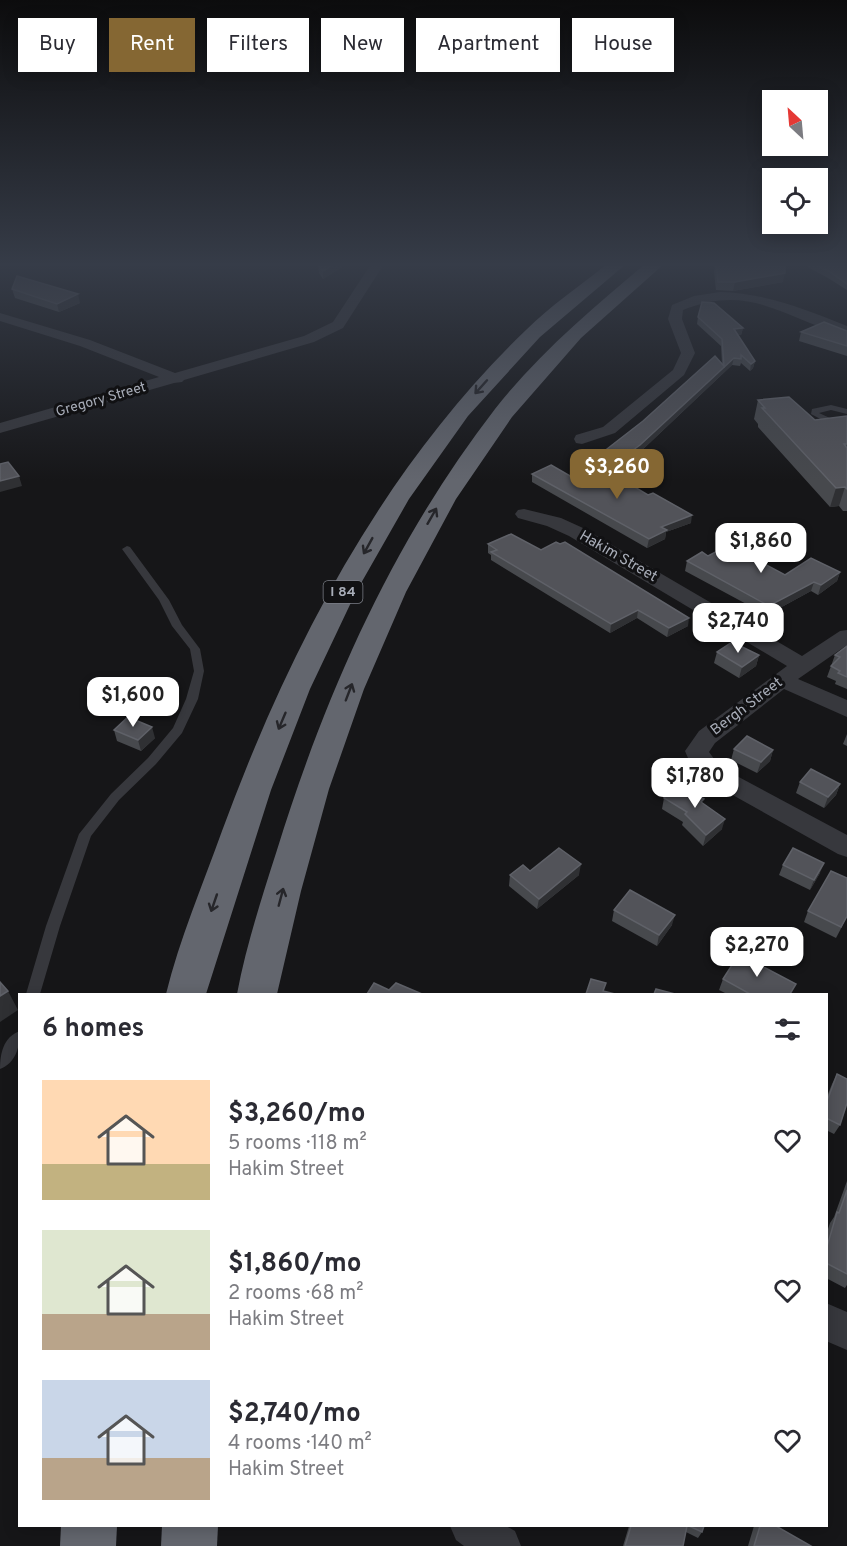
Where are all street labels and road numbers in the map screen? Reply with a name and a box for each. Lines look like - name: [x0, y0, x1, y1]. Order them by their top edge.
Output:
- street label: Gregory Street: [54, 379, 148, 421]
- street label: Hakim Street: [575, 527, 661, 587]
- road number: I 84: [324, 581, 362, 603]
- street label: Bergh Street: [707, 674, 787, 740]

